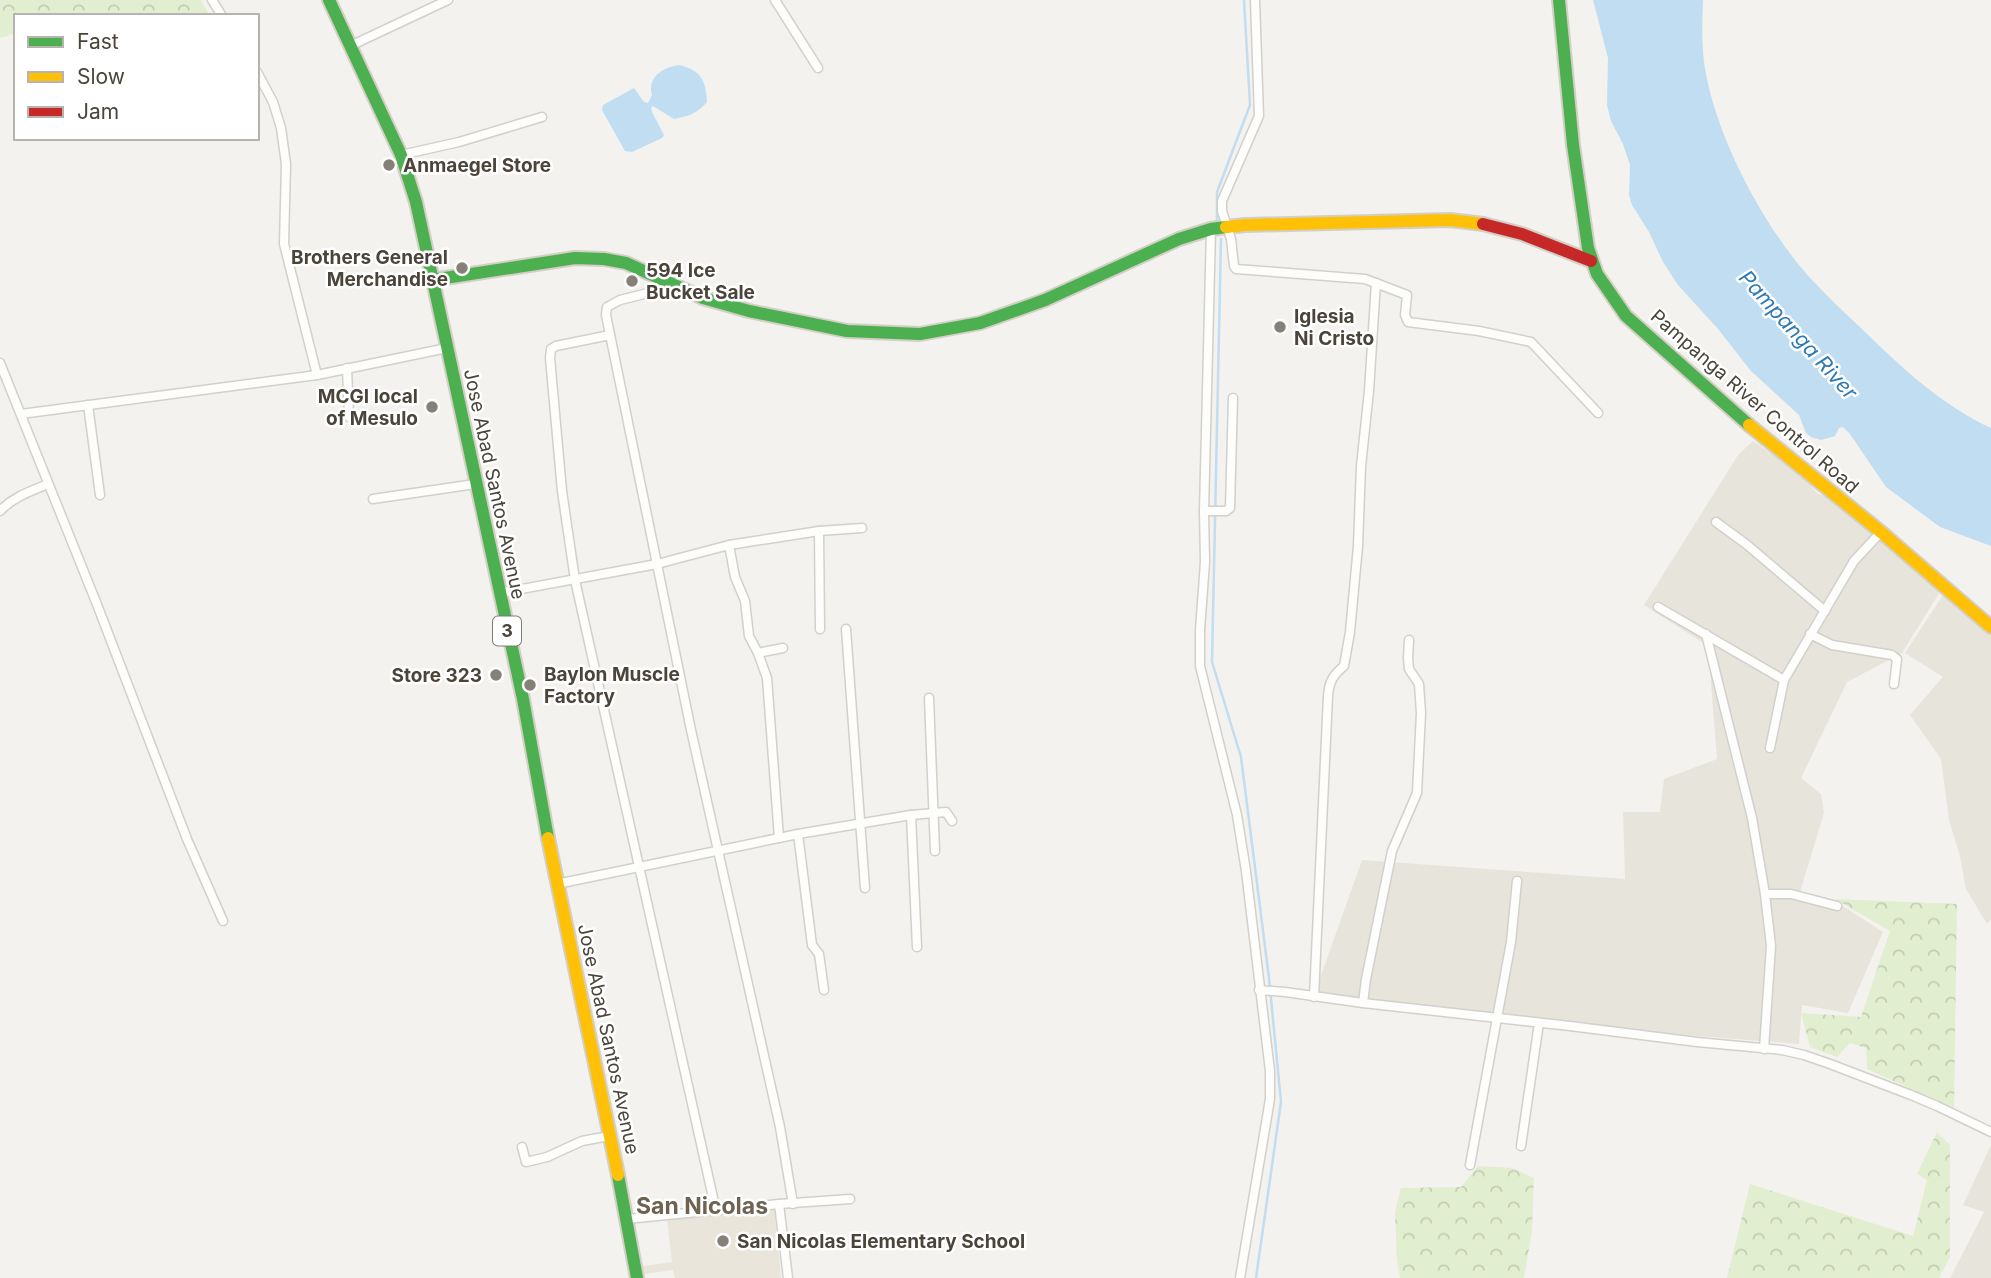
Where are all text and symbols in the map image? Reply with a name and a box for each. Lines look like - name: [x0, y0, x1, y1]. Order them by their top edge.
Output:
- legend: [14, 14, 259, 140]
- text: Fast: [77, 29, 119, 54]
- text: Slow: [77, 64, 125, 89]
- text: Jam: [77, 99, 119, 124]
- place label: Anmaegel Store: [403, 154, 551, 177]
- marker: Anmaegel Store: [381, 157, 397, 173]
- place label: Brothers General Merchandise: [291, 246, 448, 291]
- place label: 594 Ice Bucket Sale: [646, 259, 755, 304]
- marker: Brothers General Merchandise: [454, 260, 470, 276]
- water label: Pampanga River: [1734, 265, 1863, 405]
- marker: 594 Ice Bucket Sale: [624, 273, 640, 289]
- place label: Iglesia Ni Cristo: [1294, 305, 1374, 350]
- street label: Pampanga River Control Road: [1646, 305, 1863, 498]
- marker: Iglesia Ni Cristo: [1272, 319, 1288, 335]
- street label: Jose Abad Santos Avenue: [459, 367, 530, 601]
- place label: MCGI local of Mesulo: [318, 385, 418, 430]
- marker: MCGI local of Mesulo: [424, 399, 440, 415]
- road number: 3: [493, 616, 521, 646]
- place label: Baylon Muscle Factory: [544, 663, 680, 708]
- place label: Store 323: [392, 664, 482, 687]
- marker: Store 323: [488, 667, 504, 683]
- marker: Baylon Muscle Factory: [522, 677, 538, 693]
- street label: Jose Abad Santos Avenue: [573, 922, 644, 1156]
- district label: San Nicolas: [636, 1192, 768, 1220]
- place label: San Nicolas Elementary School: [737, 1230, 1025, 1253]
- marker: San Nicolas Elementary School: [715, 1233, 731, 1249]

